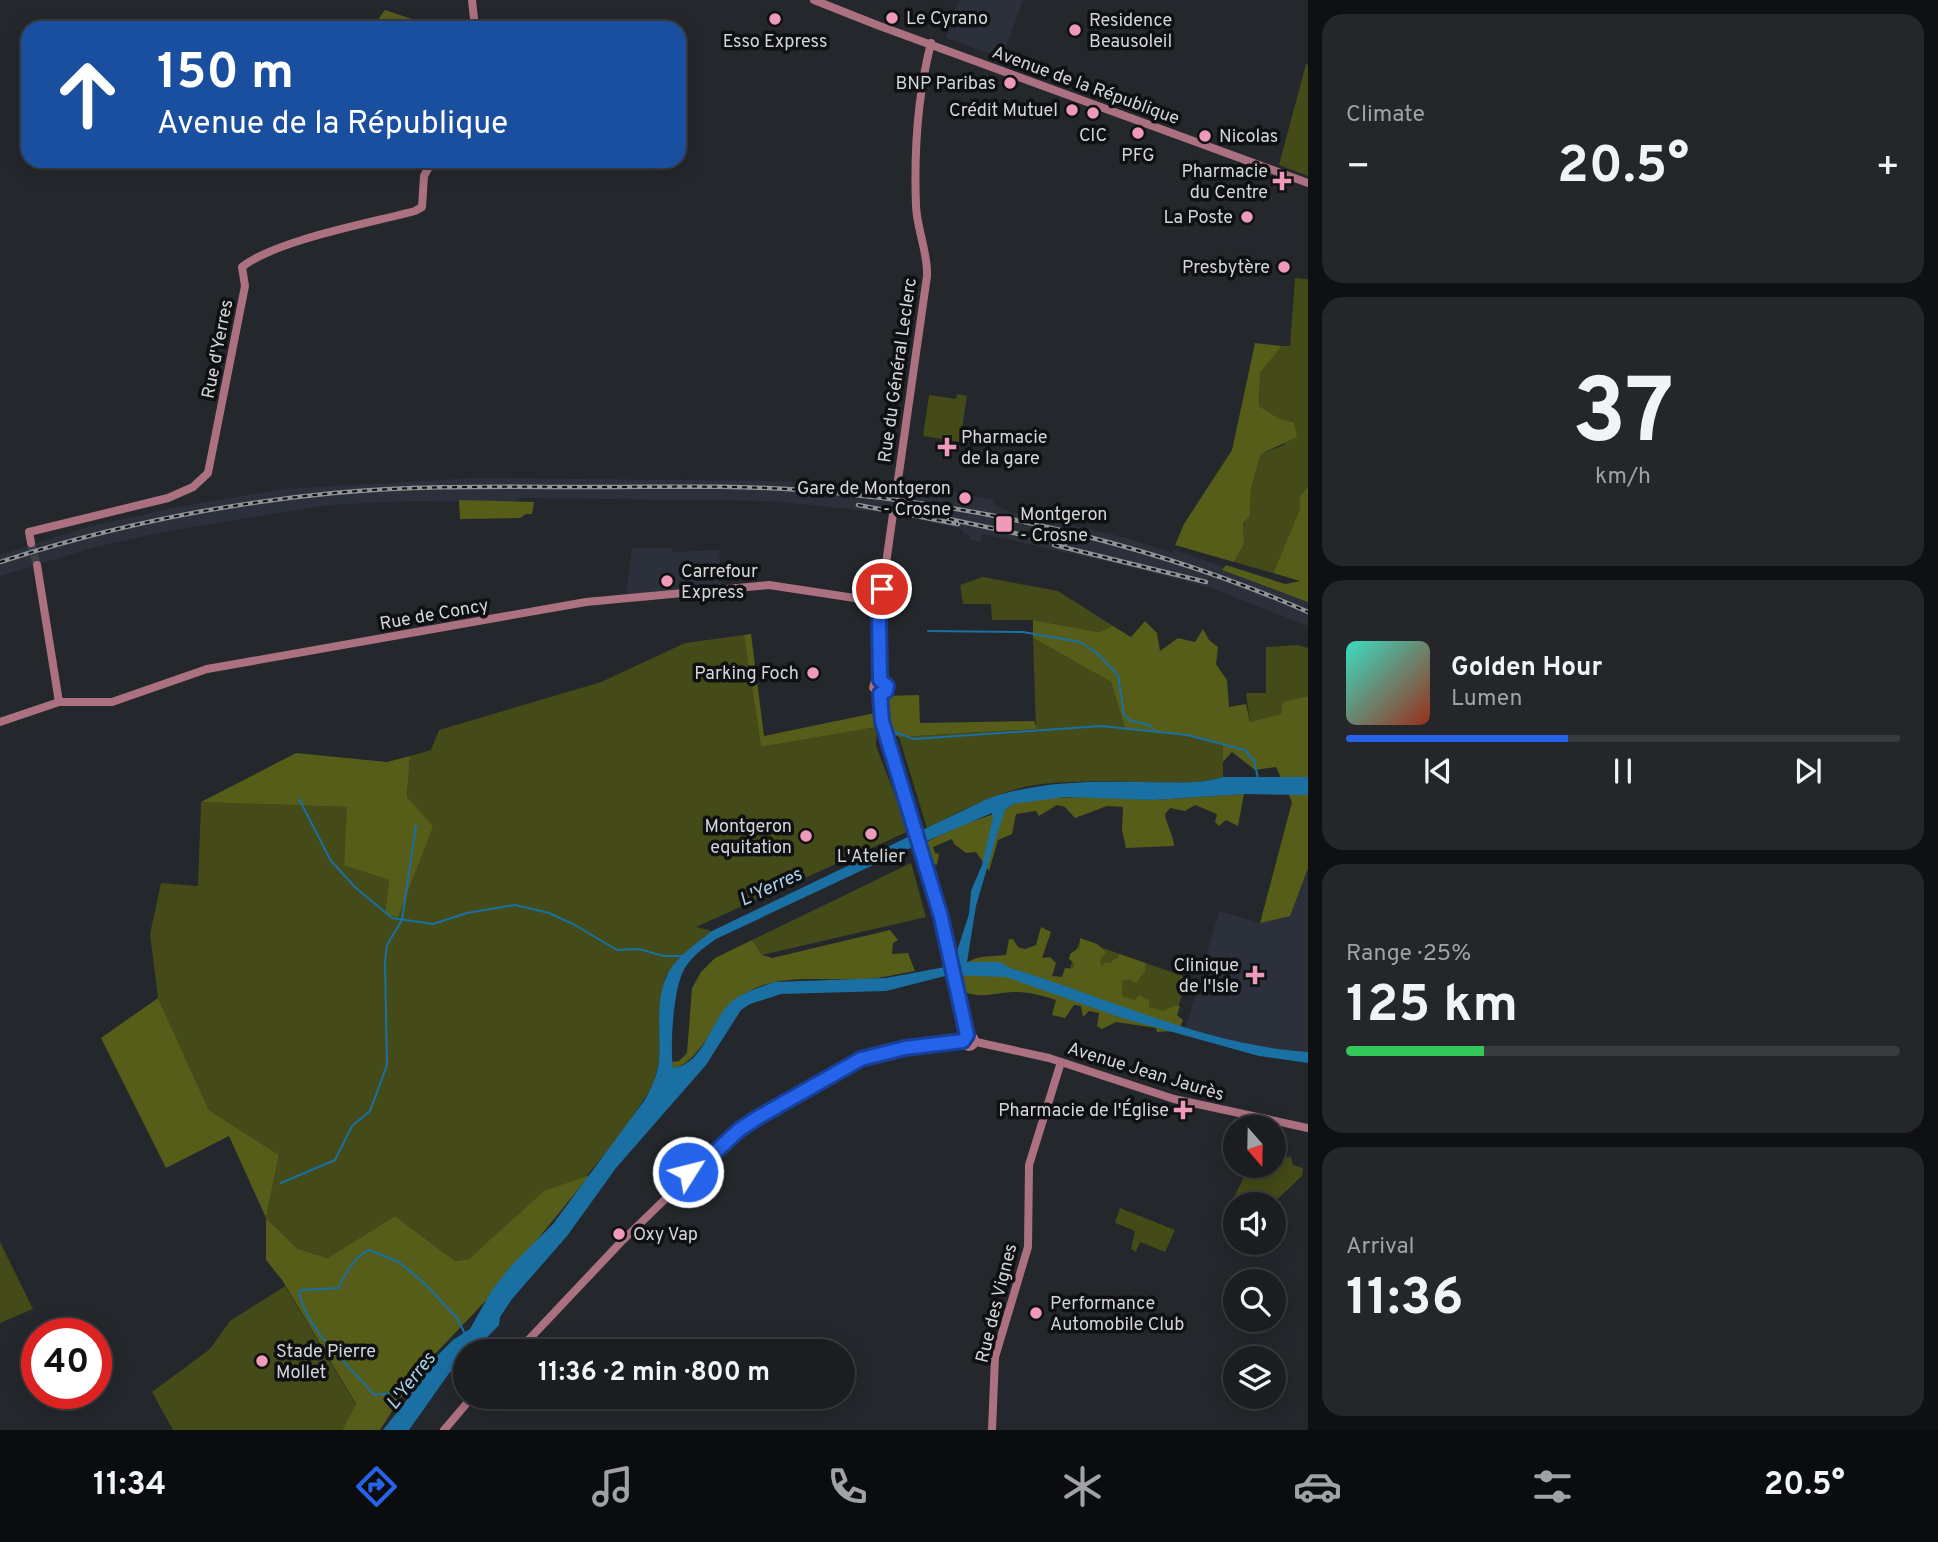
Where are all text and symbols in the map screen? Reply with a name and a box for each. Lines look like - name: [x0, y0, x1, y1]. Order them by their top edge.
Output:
- place label: Le Cyrano: [906, 8, 988, 31]
- marker: Le Cyrano: [884, 10, 900, 26]
- place label: Residence Beausoleil: [1089, 10, 1172, 54]
- marker: Esso Express: [767, 11, 783, 27]
- marker: Residence Beausoleil: [1067, 22, 1083, 38]
- place label: Esso Express: [723, 31, 827, 54]
- street label: Avenue de la République: [989, 42, 1182, 131]
- text: 150 m: [157, 44, 294, 106]
- icon: ahead: [42, 49, 133, 140]
- place label: BNP Paribas: [896, 73, 996, 96]
- marker: BNP Paribas: [1002, 75, 1018, 91]
- place label: Crédit Mutuel: [949, 100, 1058, 123]
- text: Climate: [1346, 101, 1425, 130]
- marker: Crédit Mutuel: [1064, 102, 1080, 118]
- text: Avenue de la République: [157, 105, 508, 145]
- marker: CIC: [1085, 105, 1101, 121]
- place label: CIC: [1079, 125, 1107, 148]
- marker: PFG: [1130, 125, 1146, 141]
- place label: Nicolas: [1219, 126, 1278, 149]
- marker: Nicolas: [1197, 128, 1213, 144]
- text: 20.5°: [1557, 135, 1689, 201]
- text: −: [1346, 144, 1371, 193]
- text: +: [1875, 144, 1900, 193]
- place label: PFG: [1121, 145, 1155, 168]
- place label: Pharmacie du Centre: [1181, 161, 1268, 205]
- marker: Pharmacie du Centre: [1274, 173, 1290, 189]
- place label: La Poste: [1163, 207, 1233, 230]
- marker: La Poste: [1239, 209, 1255, 225]
- place label: Presbytère: [1182, 257, 1270, 280]
- marker: Presbytère: [1276, 259, 1292, 275]
- street label: Rue du Général Leclerc: [874, 276, 923, 464]
- street label: Rue d'Yerres: [198, 298, 239, 401]
- text: 37: [1572, 360, 1674, 475]
- place label: Pharmacie de la gare: [961, 427, 1048, 471]
- marker: Pharmacie de la gare: [939, 439, 955, 455]
- text: km/h: [1595, 463, 1651, 492]
- place label: Gare de Montgeron - Crosne: [797, 478, 951, 522]
- marker: Gare de Montgeron - Crosne: [957, 490, 973, 506]
- place label: Montgeron - Crosne: [1020, 504, 1108, 548]
- marker: Montgeron - Crosne: [994, 514, 1014, 534]
- pin: [852, 559, 912, 619]
- place label: Carrefour Express: [681, 561, 758, 605]
- icon: arrive: [863, 570, 901, 608]
- marker: Carrefour Express: [659, 573, 675, 589]
- street label: Rue de Concy: [378, 595, 491, 636]
- text: Golden Hour: [1451, 652, 1602, 685]
- place label: Parking Foch: [694, 663, 799, 686]
- marker: Parking Foch: [805, 665, 821, 681]
- text: Lumen: [1451, 685, 1522, 714]
- icon: previous: [1419, 752, 1457, 790]
- icon: pause: [1604, 752, 1642, 790]
- icon: next: [1789, 752, 1827, 790]
- place label: Montgeron equitation: [705, 816, 792, 860]
- marker: L'Atelier: [863, 826, 879, 842]
- marker: Montgeron equitation: [798, 828, 814, 844]
- place label: L'Atelier: [837, 846, 905, 869]
- water label: L'Yerres: [736, 863, 806, 913]
- text: Range · 25%: [1346, 940, 1471, 969]
- place label: Clinique de l'Isle: [1173, 955, 1239, 999]
- marker: Clinique de l'Isle: [1245, 965, 1265, 985]
- text: 125 km: [1346, 974, 1518, 1040]
- street label: Avenue Jean Jaurès: [1064, 1038, 1227, 1107]
- place label: Pharmacie de l'Église: [998, 1098, 1169, 1123]
- marker: Pharmacie de l'Église: [1175, 1102, 1191, 1118]
- north arrow: [1223, 1115, 1286, 1178]
- map controls: [1223, 1115, 1286, 1409]
- position arrow: [651, 1135, 725, 1209]
- button: sound: [1223, 1192, 1286, 1255]
- place label: Oxy Vap: [633, 1224, 698, 1247]
- marker: Oxy Vap: [611, 1226, 627, 1242]
- text: Arrival: [1346, 1233, 1415, 1262]
- street label: Rue des Vignes: [972, 1241, 1023, 1365]
- text: 11:36: [1346, 1267, 1463, 1333]
- button: search: [1223, 1269, 1286, 1332]
- place label: Performance Automobile Club: [1050, 1293, 1184, 1337]
- marker: Performance Automobile Club: [1028, 1305, 1044, 1321]
- speed limit sign: 40: [21, 1318, 112, 1409]
- place label: Stade Pierre Mollet: [276, 1341, 376, 1385]
- button: layers: [1223, 1346, 1286, 1409]
- water label: L'Yerres: [382, 1347, 442, 1415]
- marker: Stade Pierre Mollet: [254, 1353, 270, 1369]
- text: 11:36 · 2 min · 800 m: [538, 1357, 770, 1390]
- icon: directions: [352, 1462, 401, 1511]
- icon: music: [588, 1462, 637, 1511]
- icon: phone: [823, 1462, 872, 1511]
- icon: climate: [1058, 1462, 1107, 1511]
- icon: car: [1293, 1462, 1342, 1511]
- icon: filters: [1528, 1462, 1577, 1511]
- text: 11:34: [93, 1466, 166, 1506]
- text: 20.5°: [1764, 1466, 1845, 1506]

